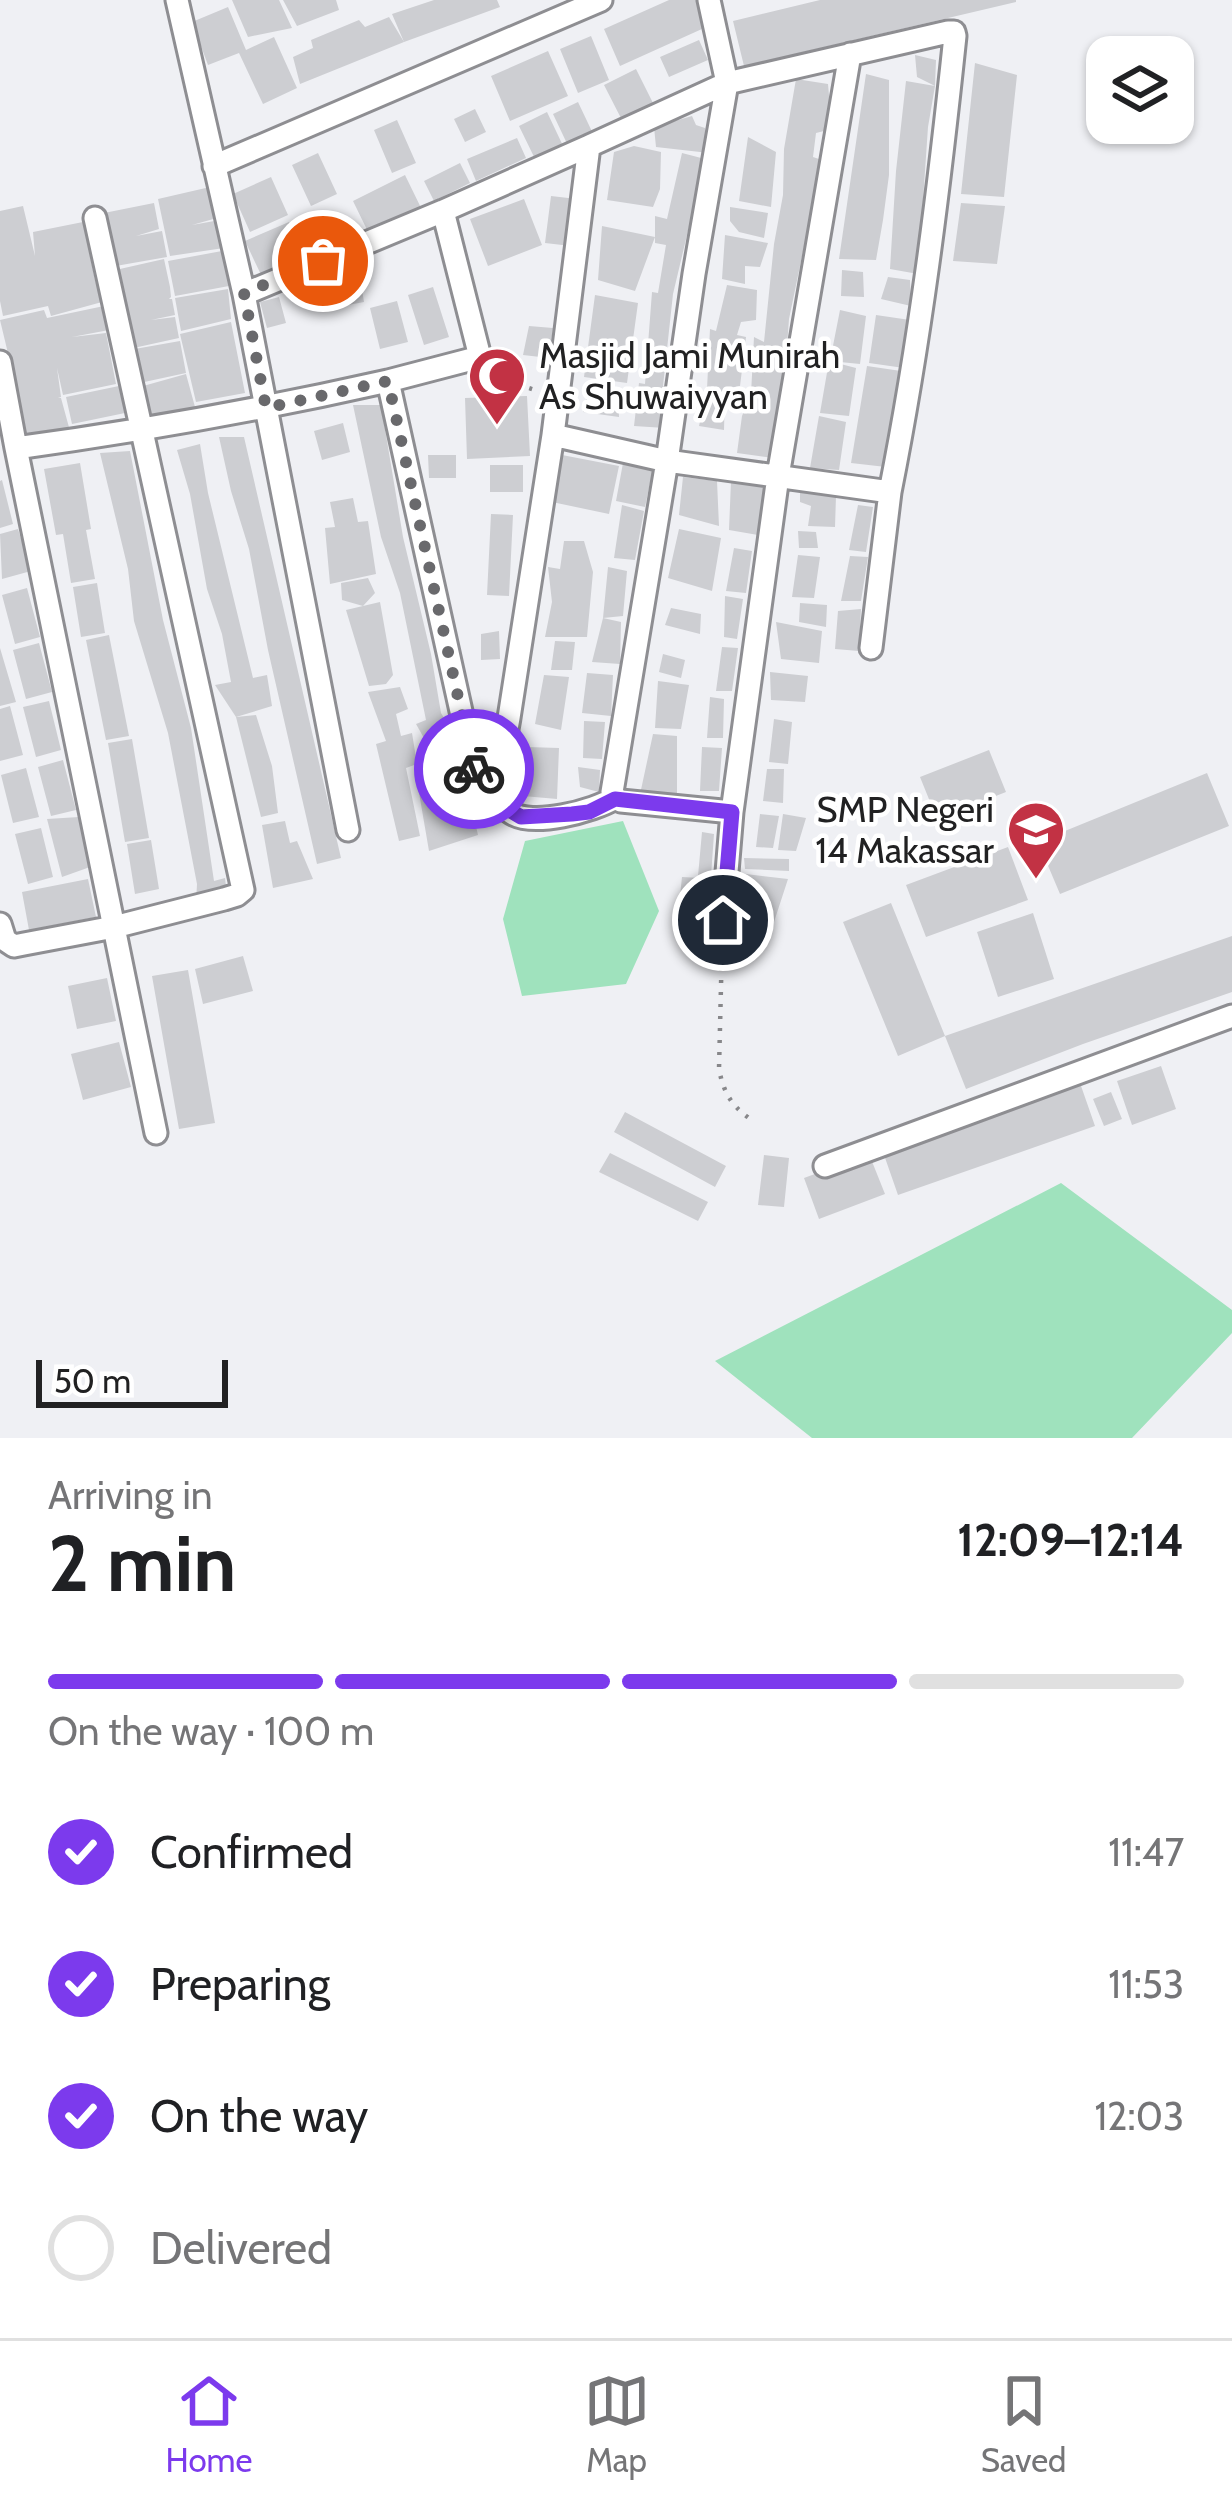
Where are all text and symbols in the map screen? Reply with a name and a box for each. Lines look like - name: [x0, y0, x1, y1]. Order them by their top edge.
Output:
- map controls: [1086, 36, 1194, 144]
- button: layers: [1086, 36, 1194, 144]
- pin: [272, 210, 374, 312]
- icon: bag: [290, 228, 356, 294]
- place label: Masjid Jami Munirah As Shuwaiyyan: [539, 333, 840, 418]
- mosque icon: Masjid Jami Munirah As Shuwaiyyan: [466, 345, 528, 427]
- courier: [414, 709, 534, 829]
- icon: bike: [441, 736, 507, 802]
- place label: SMP Negeri 14 Makassar: [815, 787, 995, 872]
- school or university icon: SMP Negeri 14 Makassar: [1005, 799, 1067, 881]
- pin: [672, 869, 774, 971]
- icon: home: [690, 887, 756, 953]
- scale bar: [36, 1354, 228, 1407]
- text: 50 m: [54, 1361, 131, 1401]
- text: Arriving in: [48, 1471, 212, 1519]
- text: 12:09–12:14: [957, 1513, 1184, 1567]
- text: 2 min: [48, 1516, 236, 1611]
- text: On the way · 100 m: [48, 1707, 374, 1755]
- icon: check: [48, 1819, 114, 1885]
- text: Confirmed: [150, 1825, 353, 1879]
- text: 11:47: [1108, 1828, 1184, 1876]
- icon: check: [48, 1951, 114, 2017]
- text: Preparing: [150, 1957, 330, 2011]
- text: 11:53: [1108, 1960, 1184, 2008]
- icon: check: [48, 2083, 114, 2149]
- text: On the way: [150, 2089, 368, 2143]
- text: 12:03: [1094, 2092, 1184, 2140]
- text: Delivered: [150, 2221, 332, 2275]
- tab: Home: [166, 2368, 252, 2480]
- tab: Map: [584, 2368, 650, 2480]
- tab: Saved: [981, 2368, 1066, 2480]

